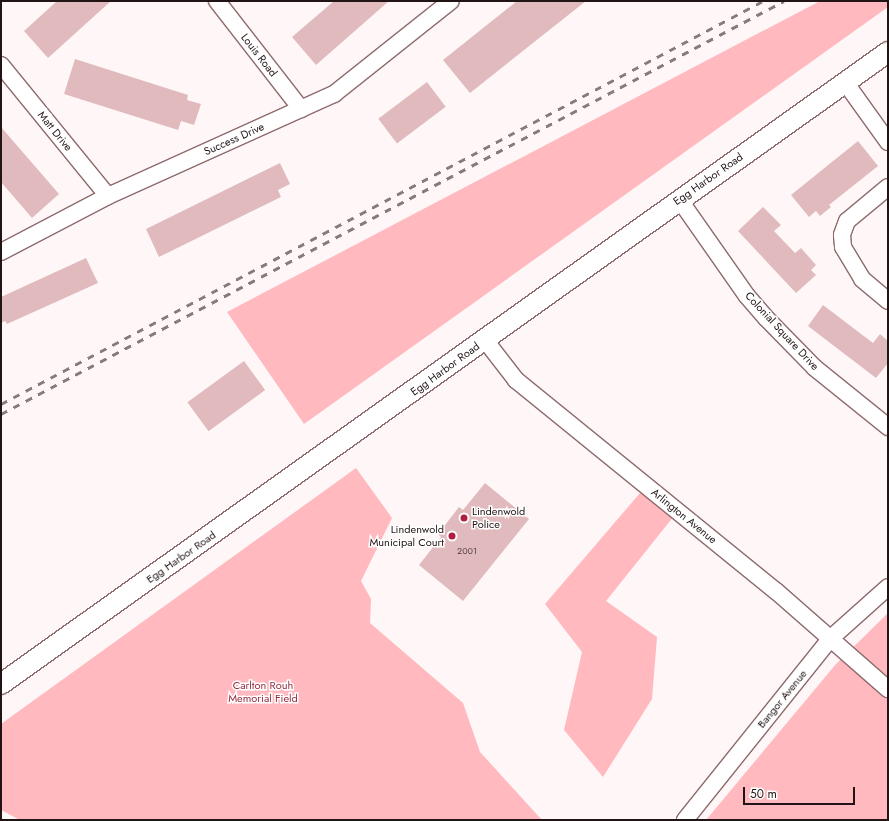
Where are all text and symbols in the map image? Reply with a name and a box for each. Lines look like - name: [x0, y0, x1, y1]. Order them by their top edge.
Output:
- street label: Louis Road: [238, 31, 280, 79]
- street label: Matt Drive: [35, 108, 75, 154]
- street label: Success Drive: [202, 120, 266, 158]
- street label: Egg Harbor Road: [671, 150, 745, 208]
- street label: Colonial Square Drive: [742, 289, 822, 373]
- street label: Egg Harbor Road: [408, 340, 482, 398]
- street label: Arlington Avenue: [649, 486, 719, 546]
- place label: Lindenwold Police: [472, 505, 525, 531]
- marker: Lindenwold Police: [459, 513, 469, 523]
- place label: Lindenwold Municipal Court: [369, 523, 444, 549]
- street label: Egg Harbor Road: [144, 528, 218, 586]
- marker: Lindenwold Municipal Court: [447, 531, 457, 541]
- house number: 2001: [457, 546, 477, 556]
- street label: Bangor Avenue: [755, 667, 809, 731]
- park label: Carlton Rouh Memorial Field: [228, 679, 298, 705]
- scale bar: [745, 779, 857, 805]
- text: 50 m: [750, 785, 777, 803]

